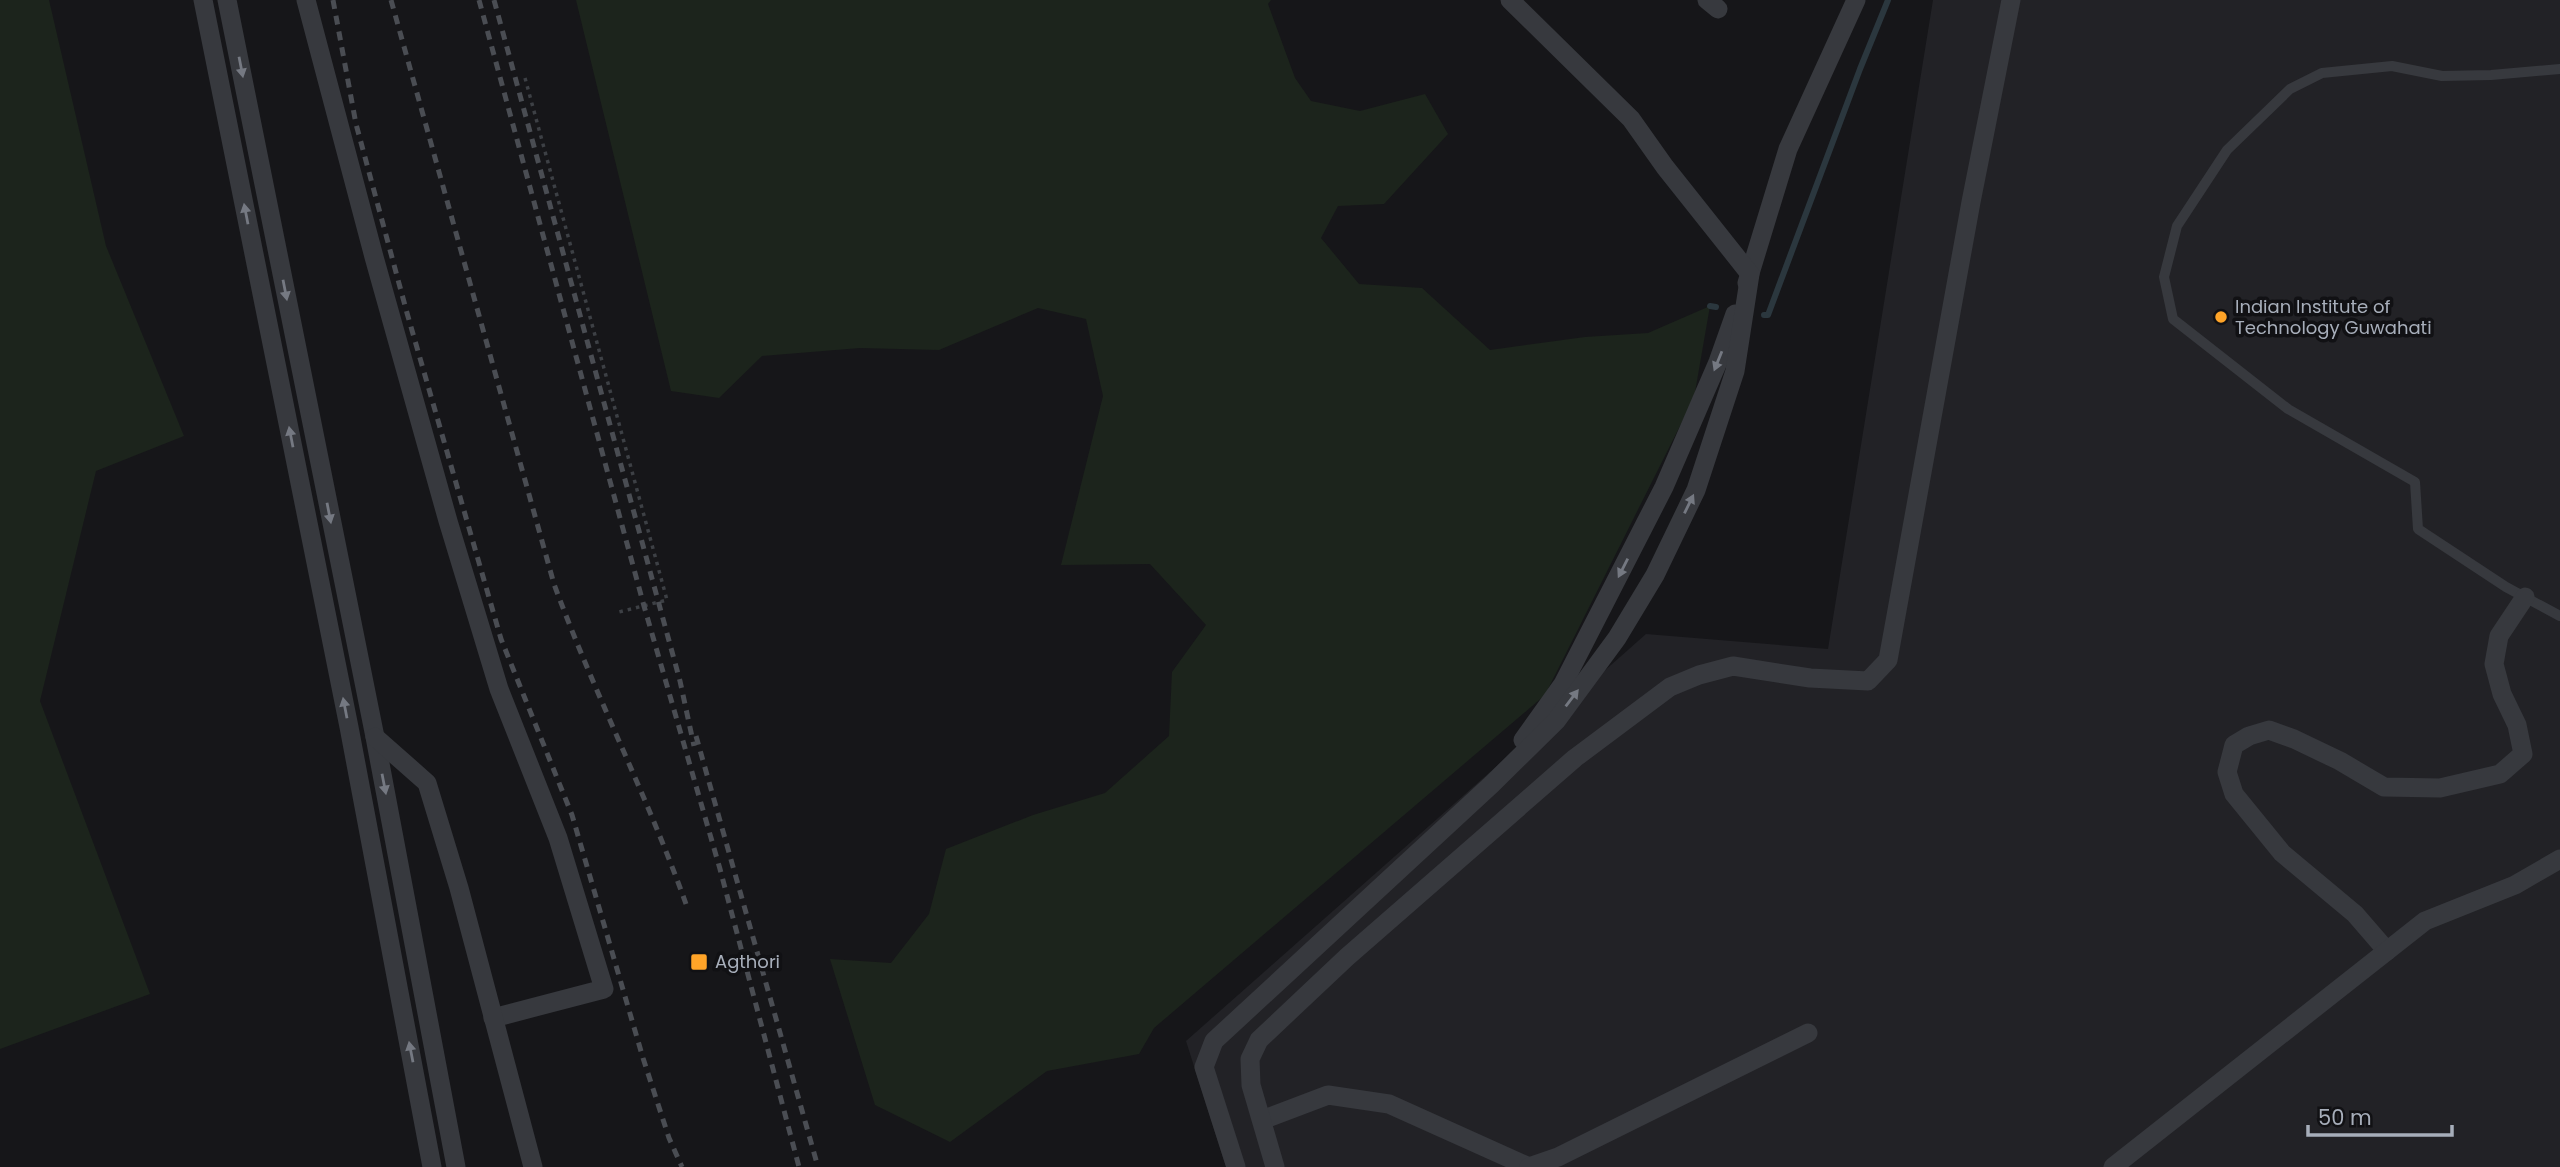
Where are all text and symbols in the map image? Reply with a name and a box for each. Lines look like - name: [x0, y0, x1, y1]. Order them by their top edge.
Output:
- one-way arrow: [235, 56, 246, 78]
- one-way arrow: [240, 203, 251, 225]
- one-way arrow: [279, 279, 290, 301]
- place label: Indian Institute of Technology Guwahati: [2235, 294, 2432, 340]
- marker: Indian Institute of Technology Guwahati: [2213, 309, 2229, 325]
- one-way arrow: [1712, 351, 1723, 372]
- one-way arrow: [285, 426, 296, 448]
- one-way arrow: [1684, 494, 1695, 514]
- one-way arrow: [324, 502, 335, 524]
- one-way arrow: [1617, 558, 1628, 578]
- one-way arrow: [1565, 689, 1579, 707]
- one-way arrow: [339, 697, 350, 719]
- one-way arrow: [379, 773, 390, 795]
- place label: Agthori: [715, 949, 780, 974]
- marker: Agthori: [689, 952, 709, 972]
- one-way arrow: [405, 1041, 416, 1063]
- scale bar: [2308, 1094, 2452, 1138]
- text: 50 m: [2318, 1103, 2372, 1132]

